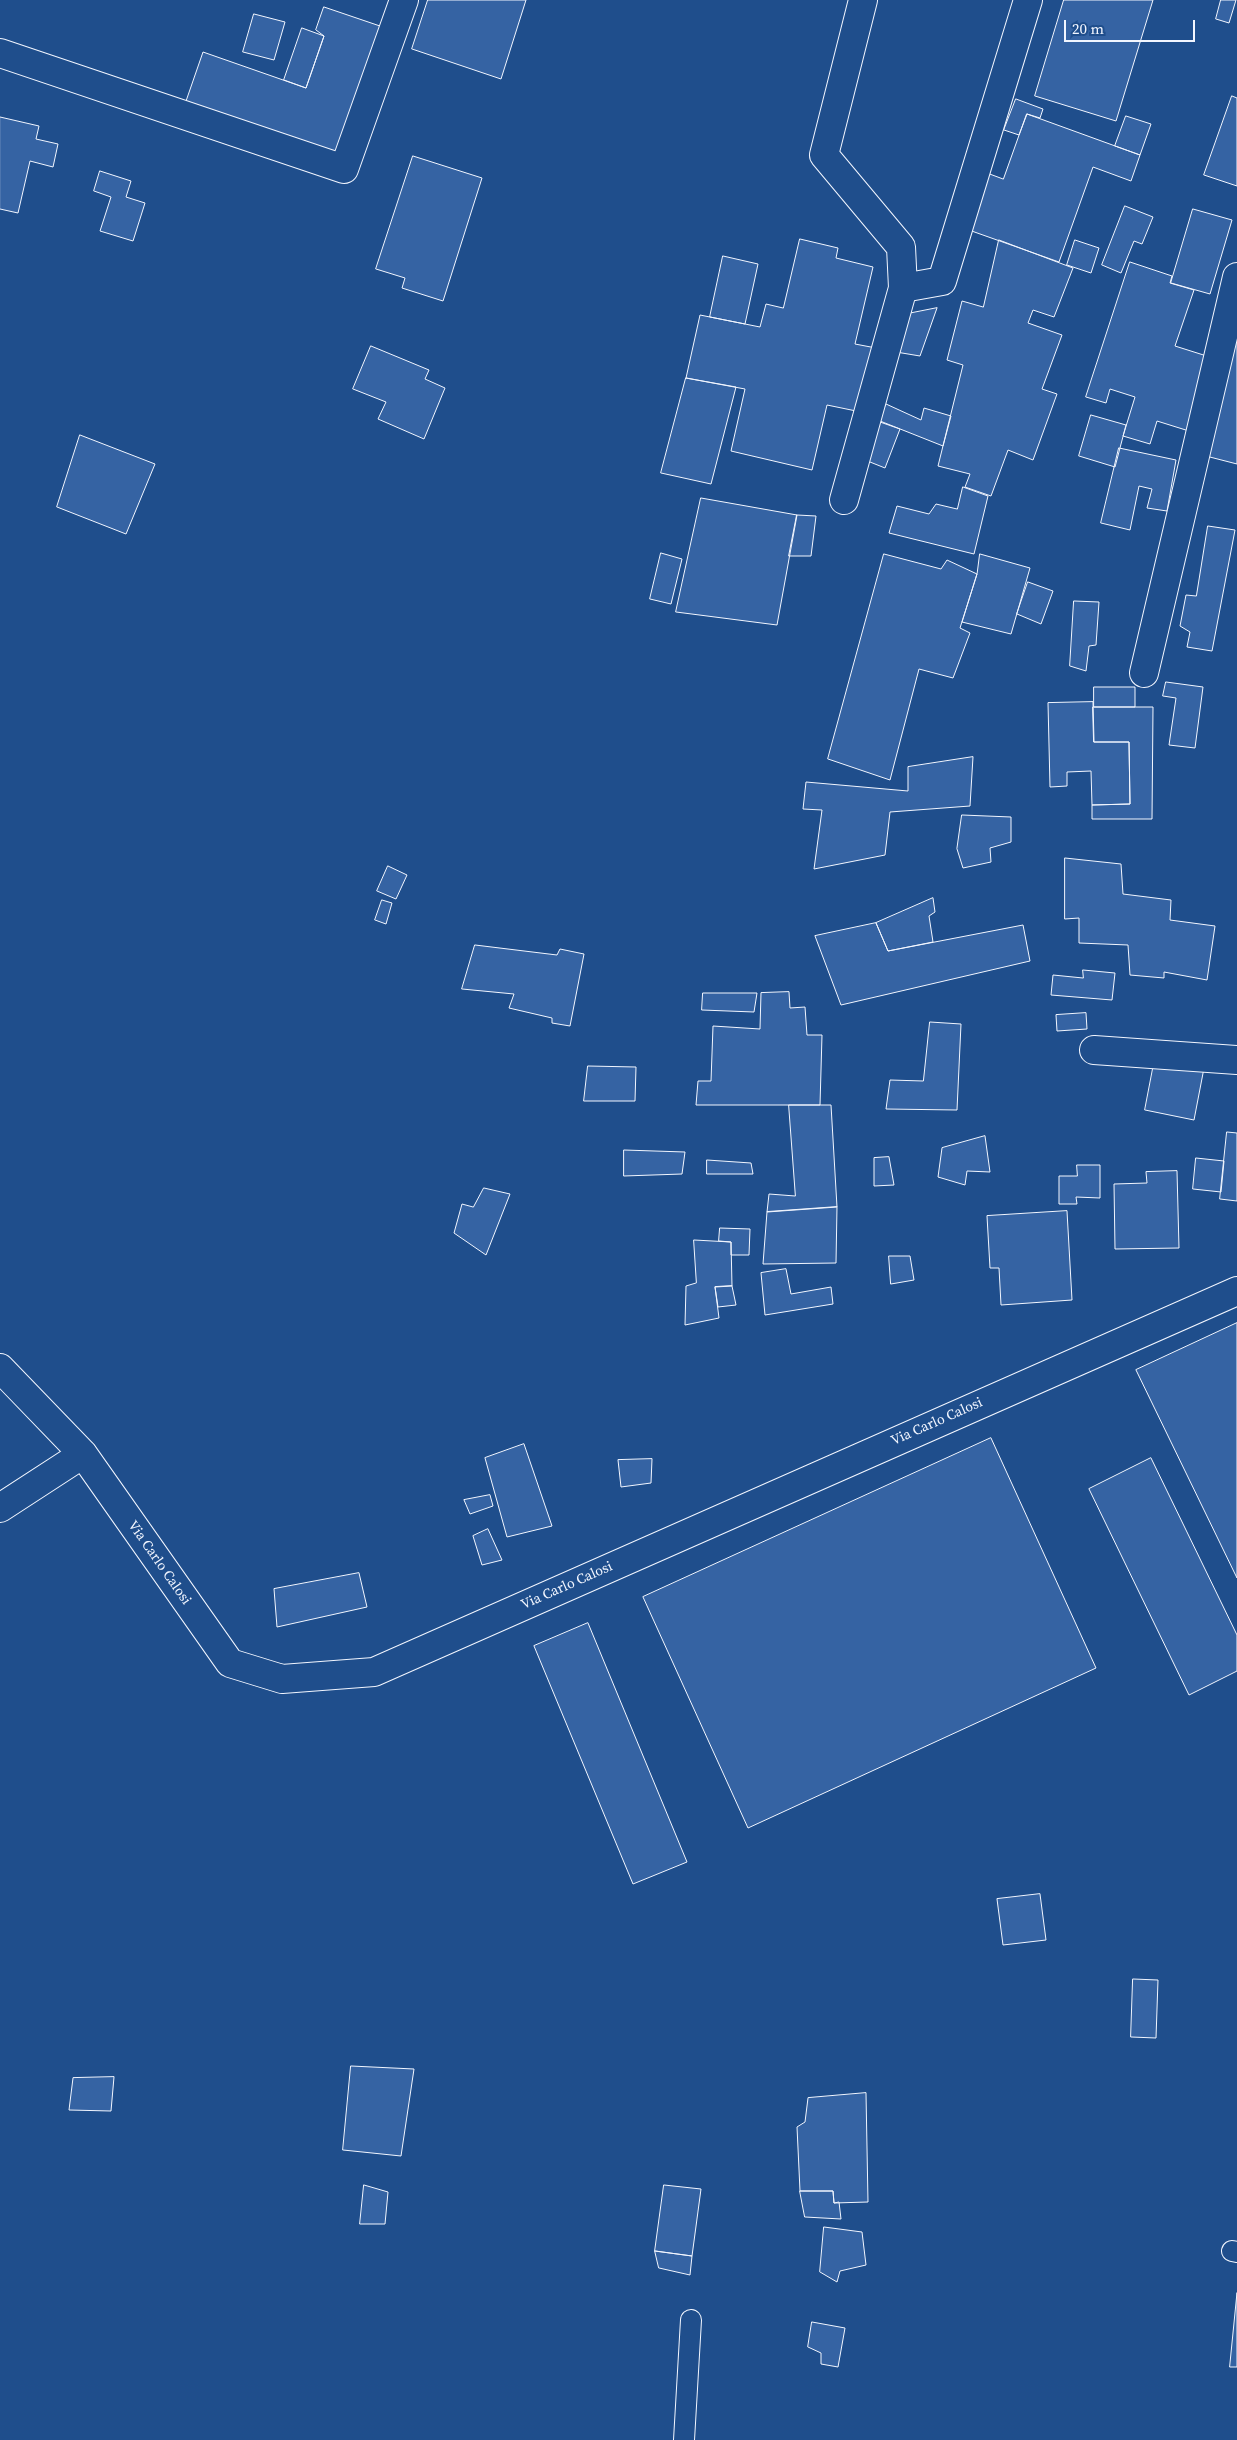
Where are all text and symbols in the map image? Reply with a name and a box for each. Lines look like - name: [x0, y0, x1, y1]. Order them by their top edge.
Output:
- scale bar: [1067, 10, 1198, 42]
- text: 20 m: [1072, 18, 1104, 39]
- street label: Via Carlo Calosi: [889, 1394, 985, 1450]
- street label: Via Carlo Calosi: [124, 1518, 194, 1608]
- street label: Via Carlo Calosi: [519, 1558, 615, 1614]

